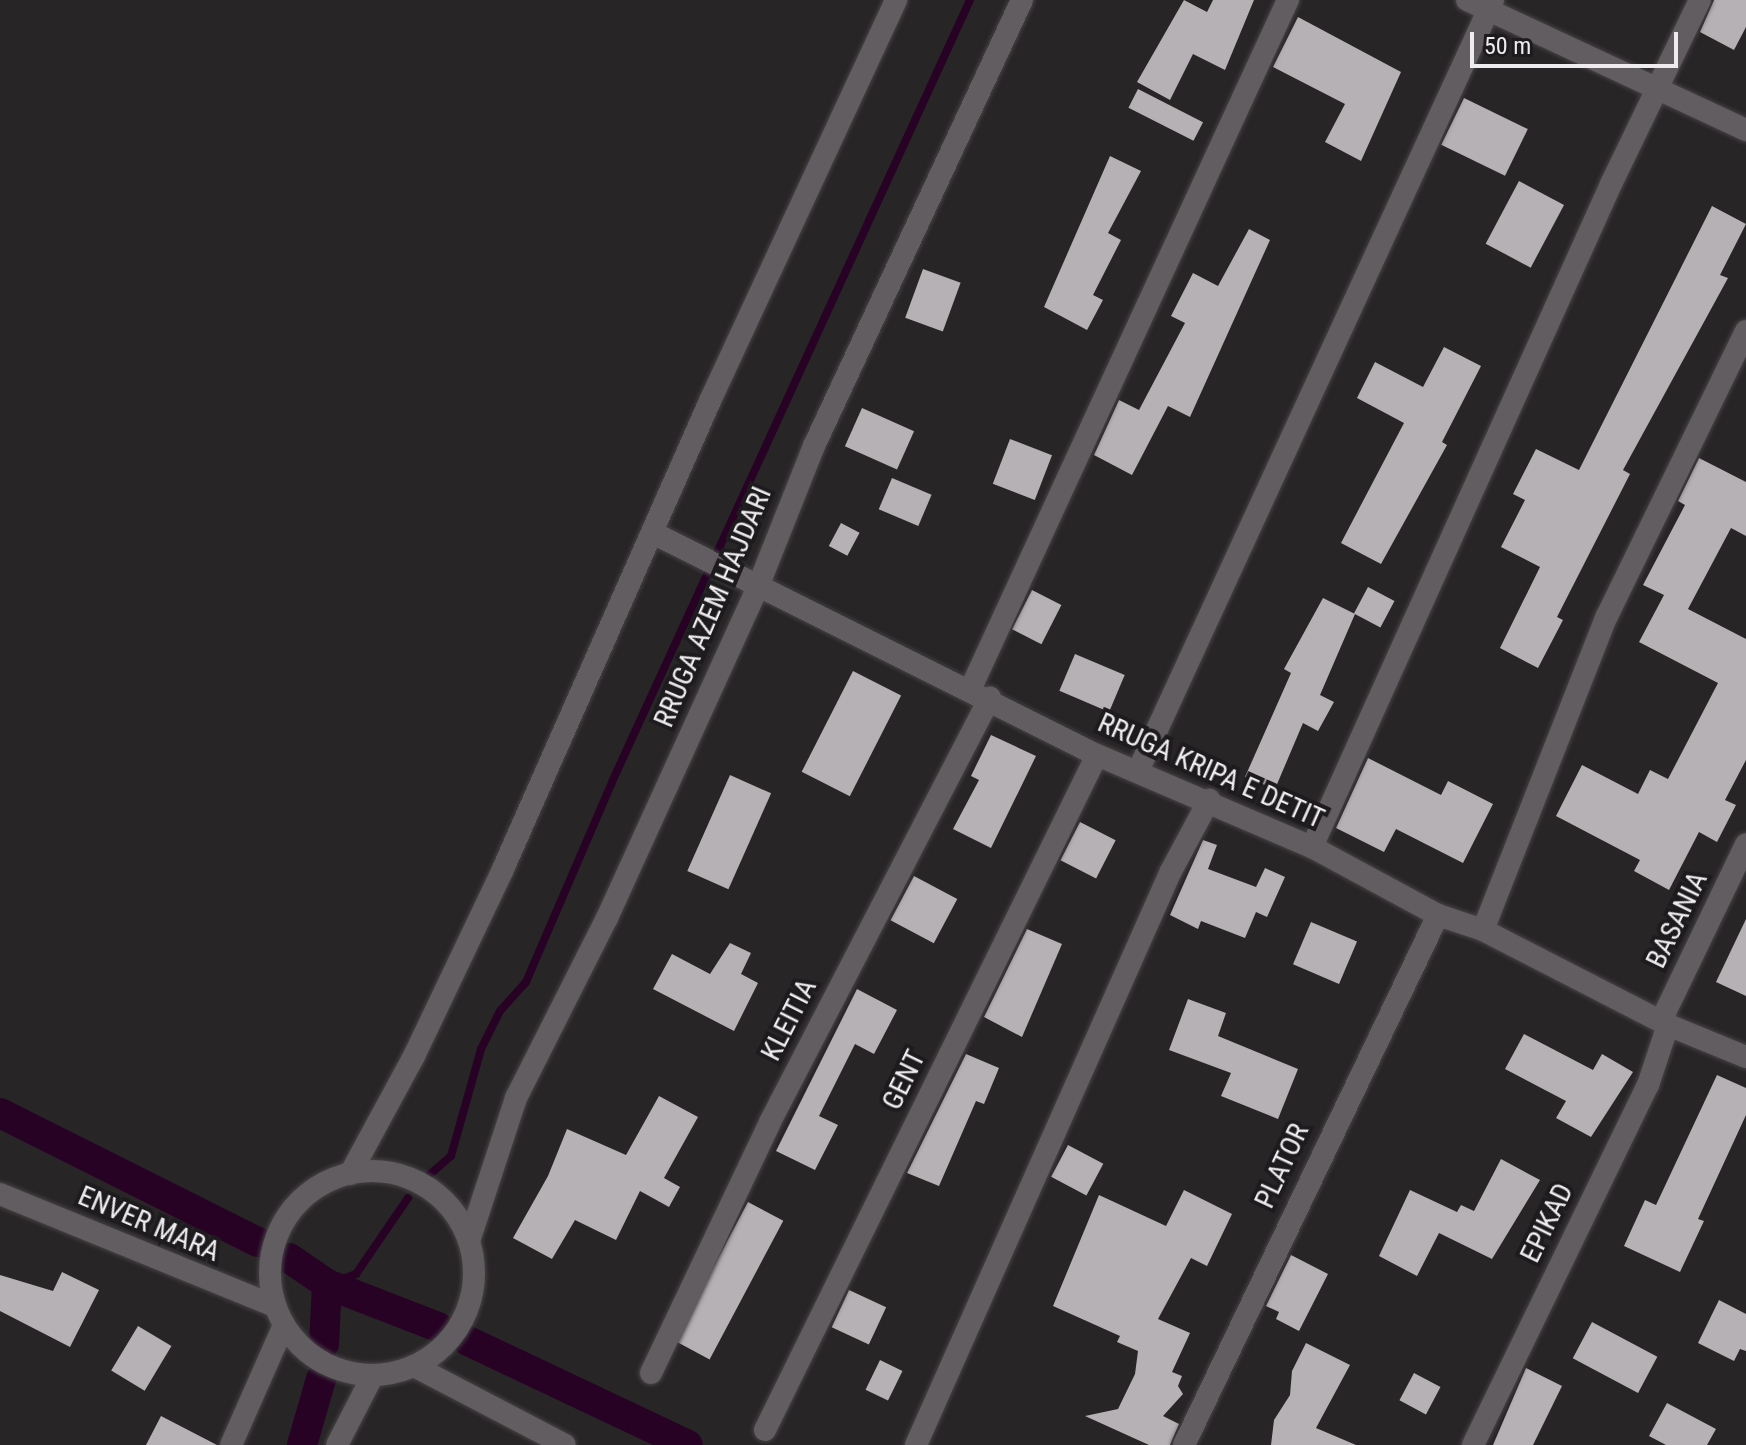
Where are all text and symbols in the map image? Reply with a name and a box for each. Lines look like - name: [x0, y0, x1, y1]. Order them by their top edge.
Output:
- scale bar: [1474, 16, 1682, 66]
- text: 50 m: [1484, 32, 1531, 60]
- street label: RRUGA AZEM HAJDARI: [647, 482, 779, 732]
- street label: RRUGA KRIPA E DETIT: [1093, 706, 1329, 836]
- street label: BASANIA: [1639, 866, 1715, 974]
- street label: KLEITIA: [754, 974, 824, 1066]
- street label: GENT: [875, 1045, 933, 1115]
- street label: PLATOR: [1248, 1118, 1316, 1214]
- street label: EPIKAD: [1514, 1178, 1580, 1268]
- street label: ENVER MARA: [73, 1179, 225, 1269]

